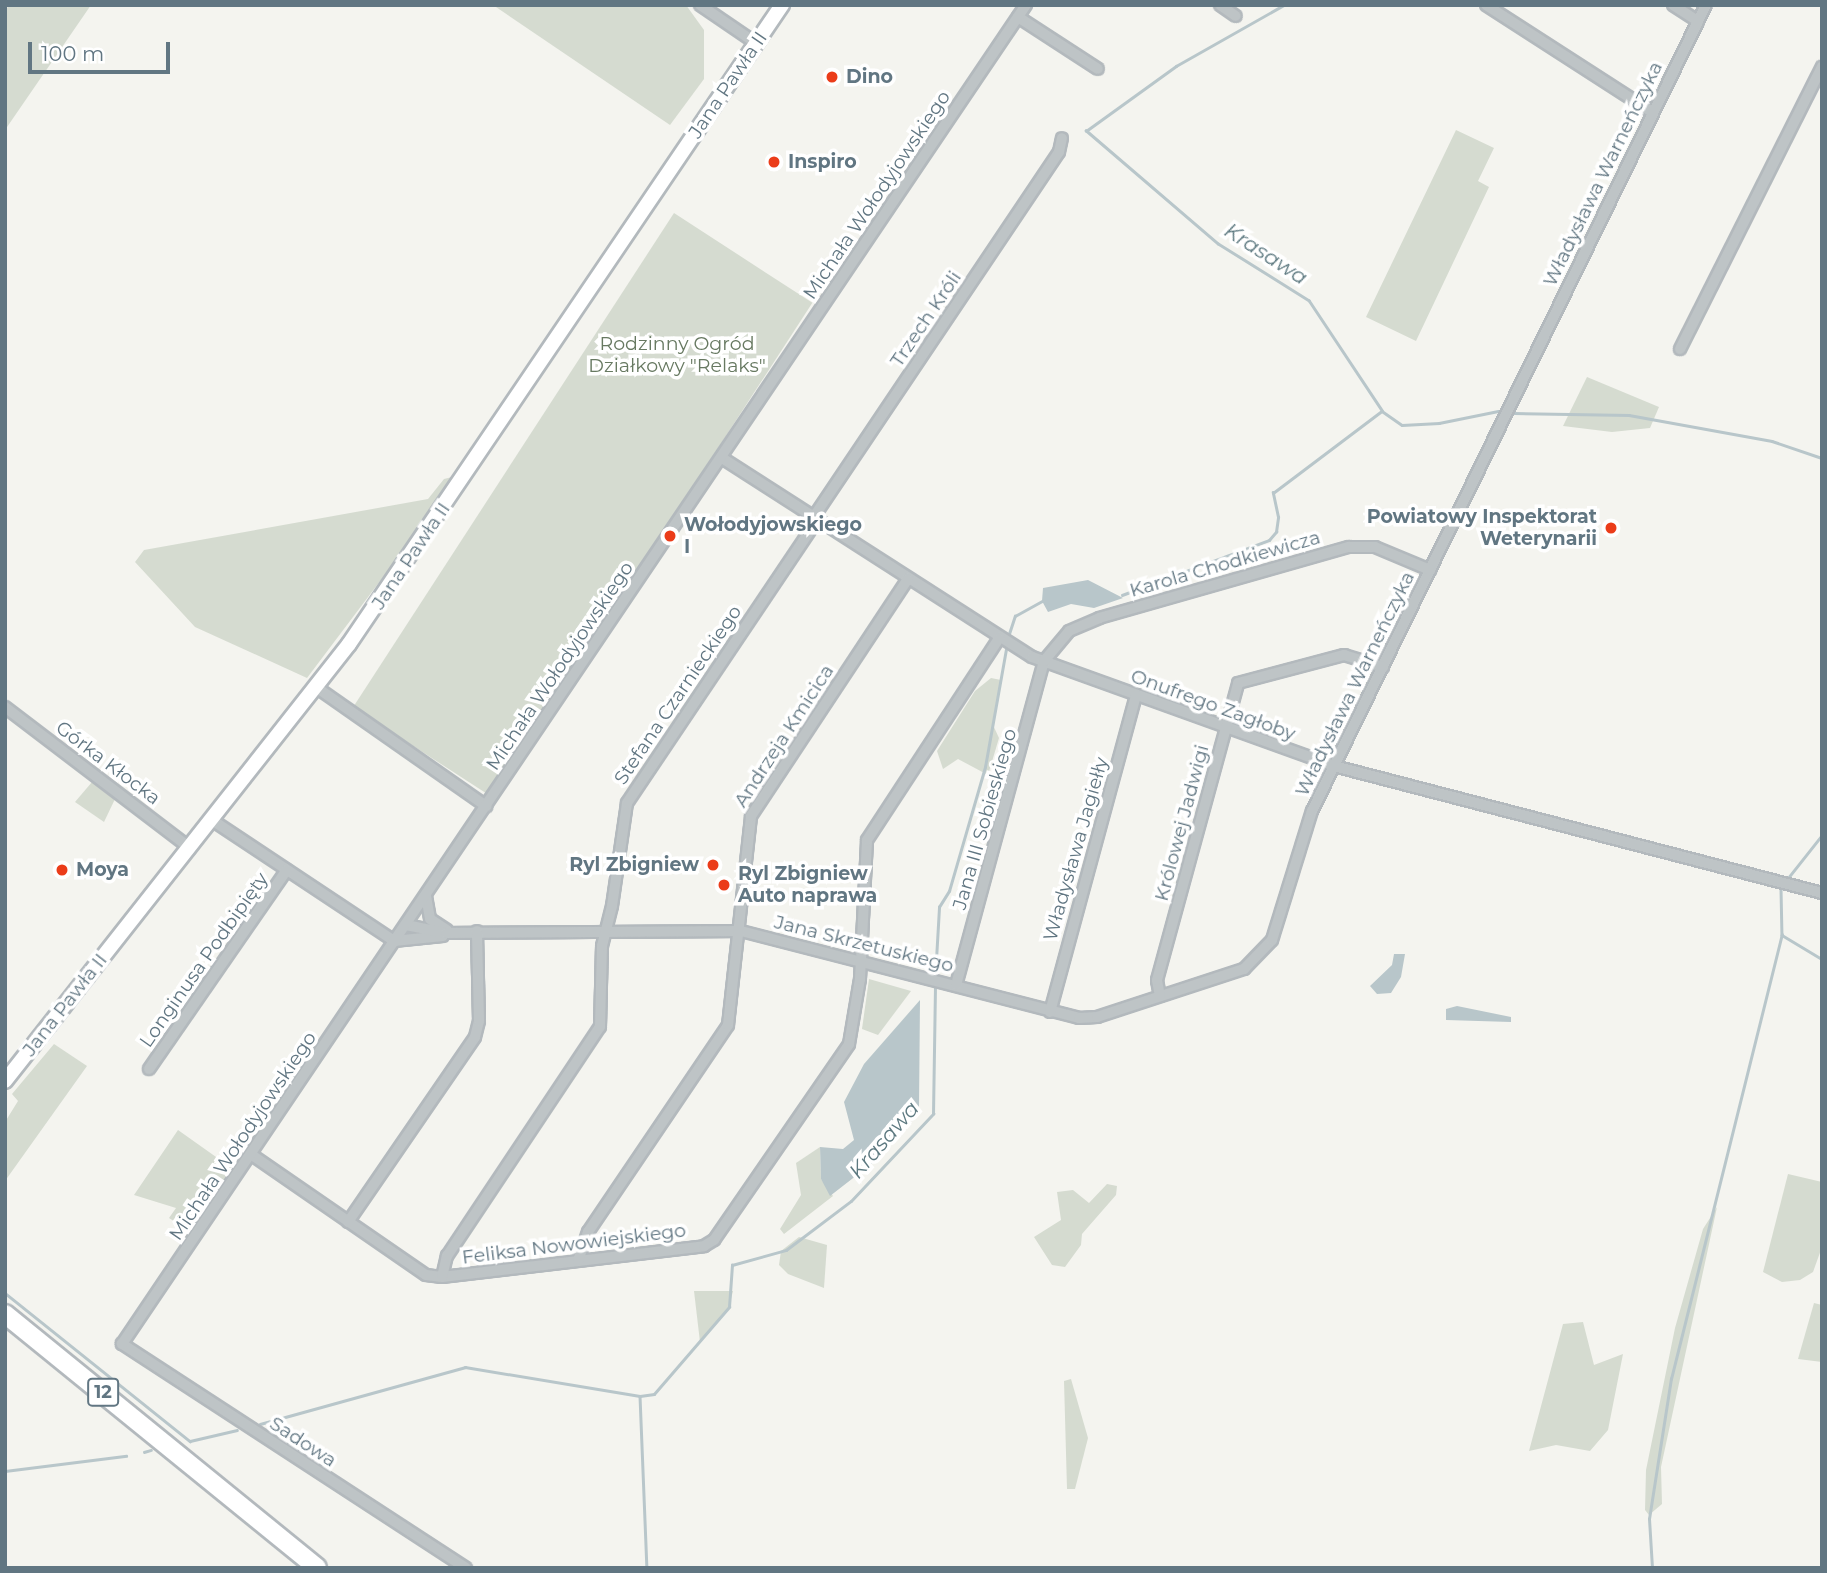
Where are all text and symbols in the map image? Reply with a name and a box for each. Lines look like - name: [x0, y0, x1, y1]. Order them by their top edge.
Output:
- street label: Jana Pawła II: [684, 27, 772, 143]
- scale bar: [32, 28, 173, 72]
- text: 100 m: [41, 41, 104, 66]
- street label: Władysława Warneńczyka: [1539, 58, 1667, 290]
- place label: Dino: [846, 66, 893, 88]
- marker: Dino: [824, 69, 840, 85]
- street label: Michała Wołodyjowskiego: [799, 86, 955, 304]
- place label: Inspiro: [788, 151, 857, 173]
- marker: Inspiro: [766, 154, 782, 170]
- water label: Krasawa: [1220, 218, 1312, 290]
- street label: Trzech Króli: [886, 267, 966, 371]
- park label: Rodzinny Ogród Działkowy "Relaks": [588, 333, 766, 377]
- street label: Jana Pawła II: [367, 498, 455, 614]
- place label: Powiatowy Inspektorat Weterynarii: [1367, 506, 1597, 550]
- place label: Wołodyjowskiego I: [684, 514, 862, 558]
- marker: Powiatowy Inspektorat Weterynarii: [1603, 520, 1619, 536]
- street label: Karola Chodkiewicza: [1127, 526, 1323, 602]
- marker: Wołodyjowskiego I: [662, 528, 678, 544]
- street label: Michała Wołodyjowskiego: [482, 557, 638, 775]
- street label: Władysława Warneńczyka: [1291, 568, 1419, 800]
- street label: Stefana Czarnieckiego: [609, 601, 747, 789]
- street label: Andrzeja Kmicica: [729, 660, 839, 812]
- street label: Onufrego Zagłoby: [1128, 665, 1298, 745]
- street label: Górka Kłocka: [51, 716, 165, 810]
- street label: Jana III Sobieskiego: [948, 726, 1022, 912]
- street label: Królowej Jadwigi: [1150, 742, 1214, 904]
- street label: Władysława Jagiełły: [1039, 755, 1113, 943]
- place label: Ryl Zbigniew: [569, 854, 699, 876]
- marker: Ryl Zbigniew: [705, 857, 721, 873]
- place label: Moya: [76, 859, 129, 881]
- marker: Moya: [54, 862, 70, 878]
- place label: Ryl Zbigniew Auto naprawa: [738, 863, 877, 907]
- street label: Longinusa Podbipięty: [135, 868, 273, 1052]
- marker: Ryl Zbigniew Auto naprawa: [716, 877, 732, 893]
- street label: Jana Skrzetuskiego: [772, 911, 956, 977]
- street label: Jana Pawła II: [18, 949, 112, 1061]
- street label: Michała Wołodyjowskiego: [165, 1027, 321, 1245]
- water label: Krasawa: [844, 1096, 924, 1184]
- street label: Feliksa Nowowiejskiego: [461, 1219, 687, 1269]
- road number: 12: [86, 1378, 120, 1406]
- street label: Sadowa: [265, 1412, 341, 1472]

